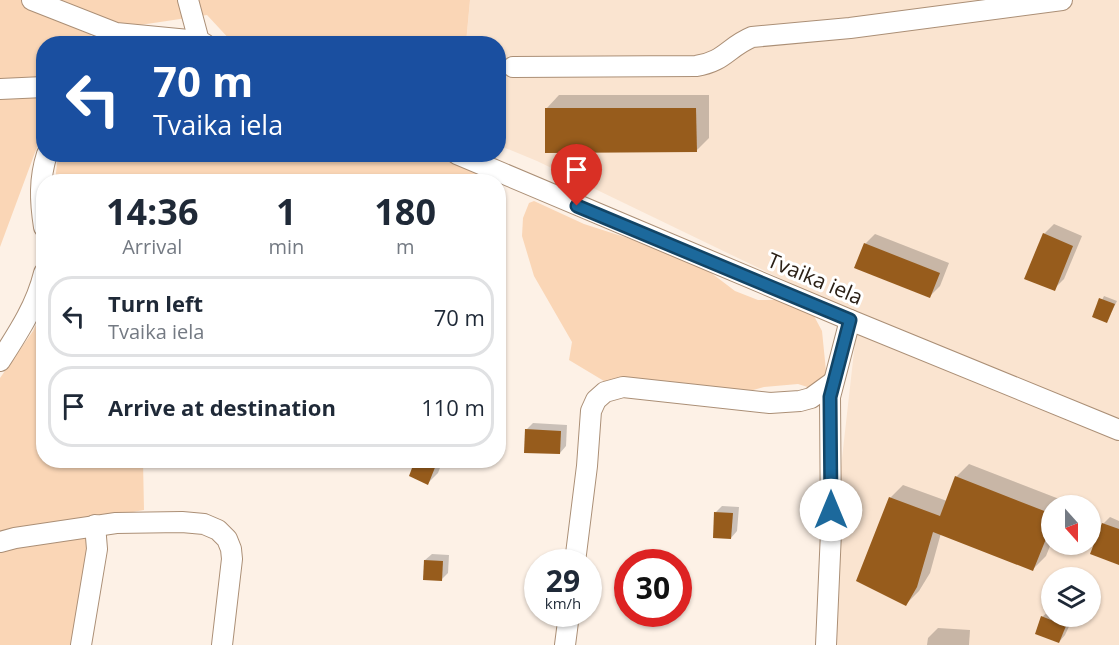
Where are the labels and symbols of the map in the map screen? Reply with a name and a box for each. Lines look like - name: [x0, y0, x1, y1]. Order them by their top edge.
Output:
- pin: [551, 144, 602, 206]
- street label: Tvaika iela: [763, 245, 867, 311]
- position arrow: [799, 478, 863, 542]
- north arrow: [1041, 495, 1101, 555]
- speed limit sign: 30: [614, 549, 692, 627]

